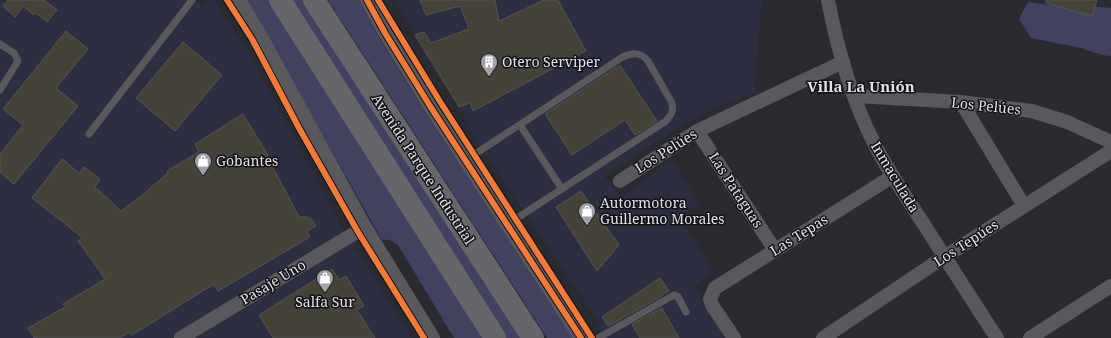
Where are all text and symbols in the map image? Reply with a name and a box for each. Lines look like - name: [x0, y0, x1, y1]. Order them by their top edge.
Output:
- building icon: Otero Serviper: [479, 52, 499, 77]
- place label: Otero Serviper: [502, 52, 600, 71]
- district label: Villa La Unión: [807, 76, 915, 96]
- street label: Avenida Parque Industrial: [368, 90, 480, 248]
- street label: Los Pelúes: [950, 92, 1022, 119]
- street label: Los Pelúes: [631, 124, 700, 177]
- street label: Inmaculada: [867, 138, 924, 216]
- street label: Las Pataguas: [705, 148, 768, 231]
- shop icon: Gobantes: [193, 151, 213, 176]
- place label: Gobantes: [216, 151, 278, 170]
- place label: Autormotora Guillermo Morales: [600, 193, 725, 228]
- shop icon: Autormotora Guillermo Morales: [577, 201, 597, 226]
- street label: Las Tepas: [766, 209, 831, 260]
- street label: Los Tepúes: [930, 215, 1002, 271]
- street label: Pasaje Uno: [237, 255, 309, 309]
- shop icon: Salfa Sur: [315, 268, 335, 293]
- place label: Salfa Sur: [295, 292, 355, 311]

